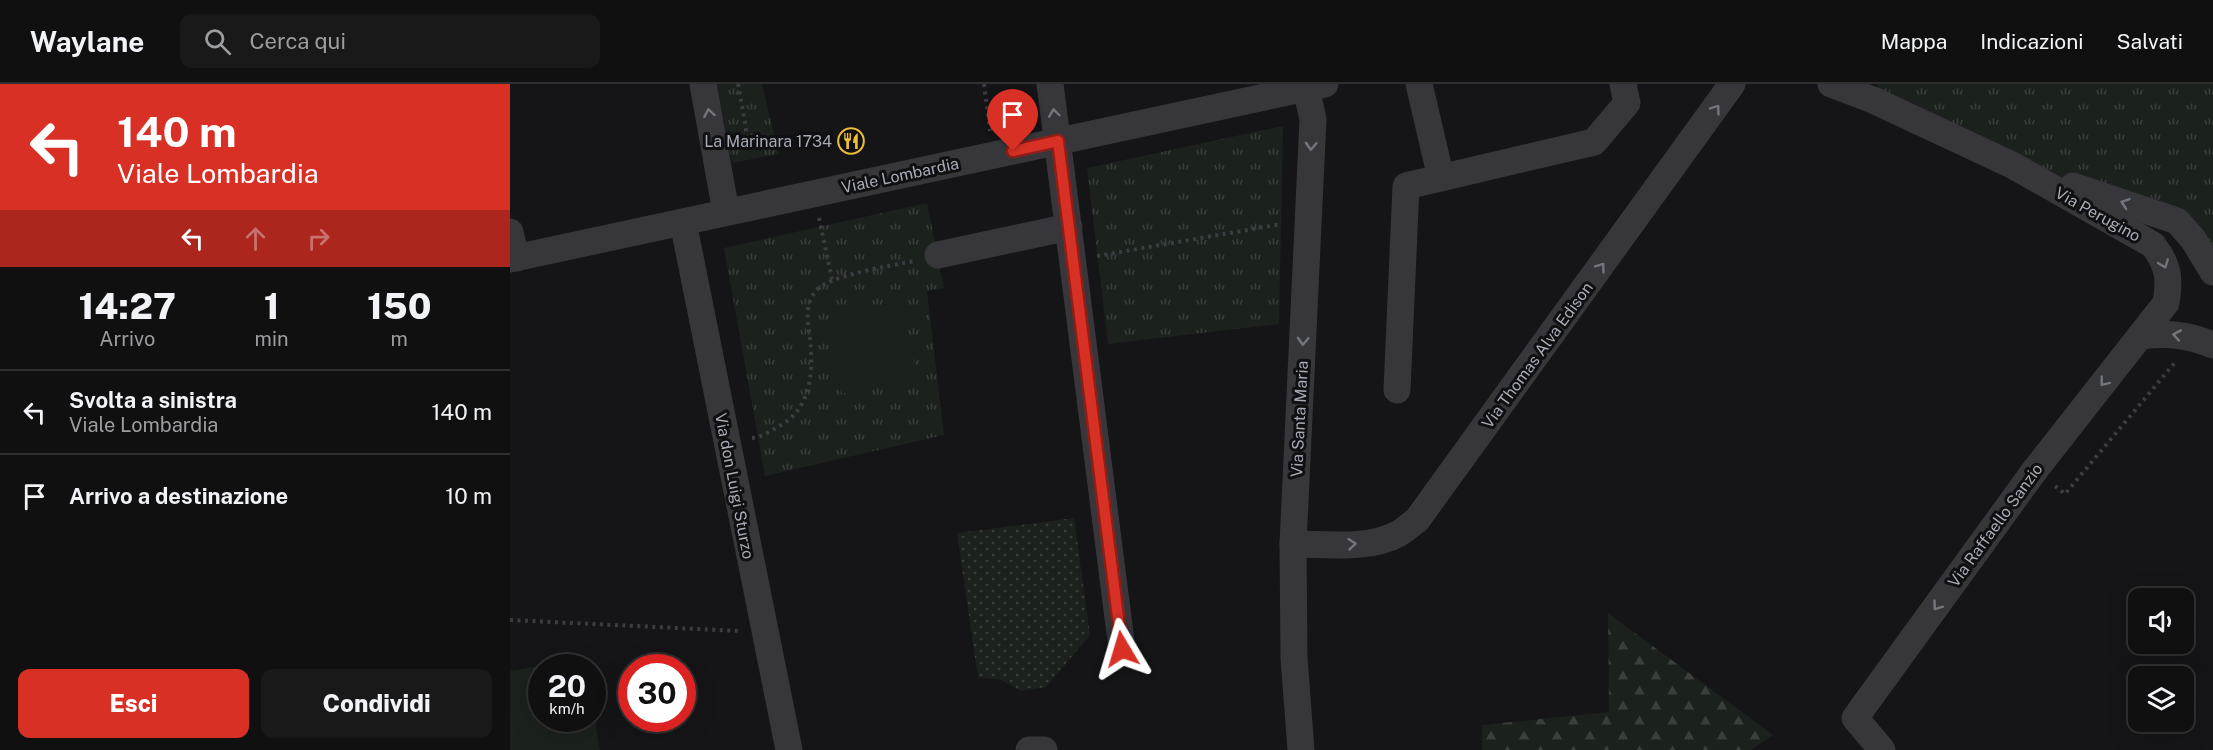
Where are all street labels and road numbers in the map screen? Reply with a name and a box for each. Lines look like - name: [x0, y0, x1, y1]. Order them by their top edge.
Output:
- street label: Viale Lombardia: [840, 154, 961, 197]
- street label: Via Perugino: [2052, 183, 2144, 246]
- street label: Via Thomas Alva Edison: [1478, 278, 1597, 432]
- street label: Via Santa Maria: [1287, 360, 1312, 478]
- street label: Via don Luigi Sturzo: [711, 411, 758, 561]
- street label: Via Raffaello Sanzio: [1944, 460, 2047, 591]

